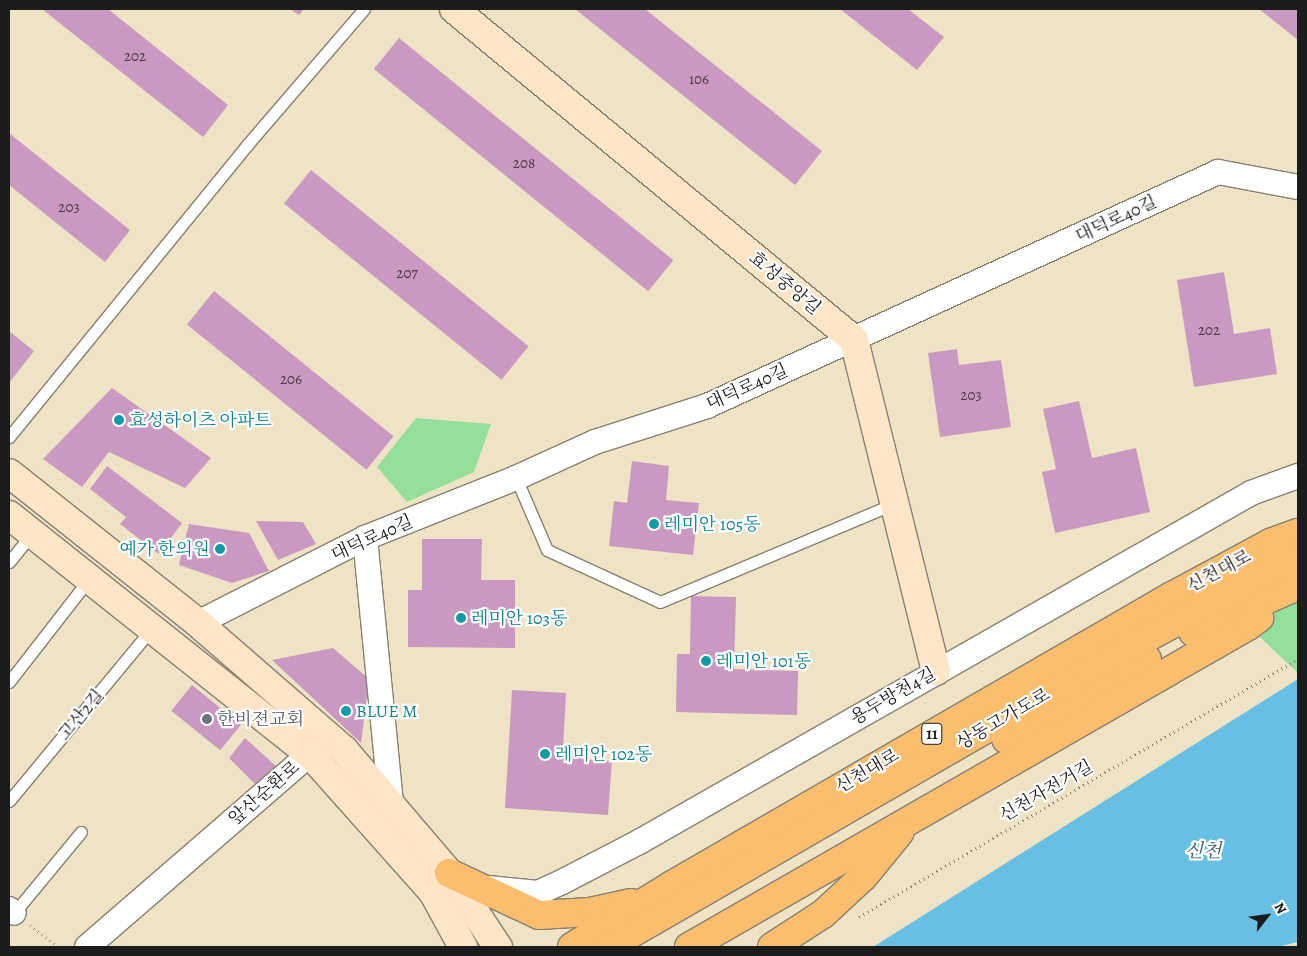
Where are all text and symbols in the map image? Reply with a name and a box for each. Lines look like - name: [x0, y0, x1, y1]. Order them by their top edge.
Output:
- house number: 202: [124, 48, 146, 66]
- house number: 106: [689, 71, 709, 89]
- house number: 208: [513, 155, 535, 173]
- street label: 대덕로40길: [1072, 191, 1160, 247]
- house number: 203: [58, 199, 80, 217]
- street label: 효성중앙길: [745, 247, 825, 319]
- house number: 207: [396, 265, 418, 283]
- house number: 202: [1198, 322, 1220, 340]
- street label: 대덕로40길: [703, 359, 791, 415]
- house number: 206: [280, 371, 302, 389]
- house number: 203: [960, 387, 982, 405]
- place label: 효성하이츠 아파트: [129, 409, 272, 431]
- marker: 효성하이츠 아파트: [113, 414, 125, 426]
- street label: 대덕로40길: [328, 510, 416, 566]
- place label: 레미안 105동: [664, 513, 761, 535]
- marker: 레미안 105동: [648, 518, 660, 530]
- place label: 예가 한의원: [119, 538, 210, 560]
- marker: 예가 한의원: [214, 543, 226, 555]
- street label: 신천대로: [1183, 545, 1255, 597]
- place label: 레미안 103동: [471, 607, 567, 629]
- marker: 레미안 103동: [455, 612, 467, 624]
- place label: 레미안 101동: [716, 650, 811, 672]
- marker: 레미안 101동: [700, 655, 712, 667]
- street label: 용두방천4길: [846, 663, 940, 729]
- street label: 상동고가도로: [952, 684, 1054, 754]
- street label: 고산2길: [53, 685, 109, 745]
- place label: BLUE M: [356, 700, 418, 722]
- marker: BLUE M: [340, 705, 352, 717]
- place label: 한비젼교회: [217, 708, 304, 730]
- marker: 한비젼교회: [201, 713, 213, 725]
- road number: 11: [921, 721, 943, 748]
- place label: 레미안 102동: [555, 743, 652, 765]
- street label: 신천대로: [831, 744, 903, 798]
- marker: 레미안 102동: [539, 748, 551, 760]
- street label: 앞산순환로: [224, 756, 304, 830]
- street label: 신천자전거길: [995, 756, 1097, 826]
- water label: 신천: [1185, 841, 1221, 863]
- north arrow: [1242, 891, 1292, 941]
- text: N: [1270, 899, 1291, 917]

